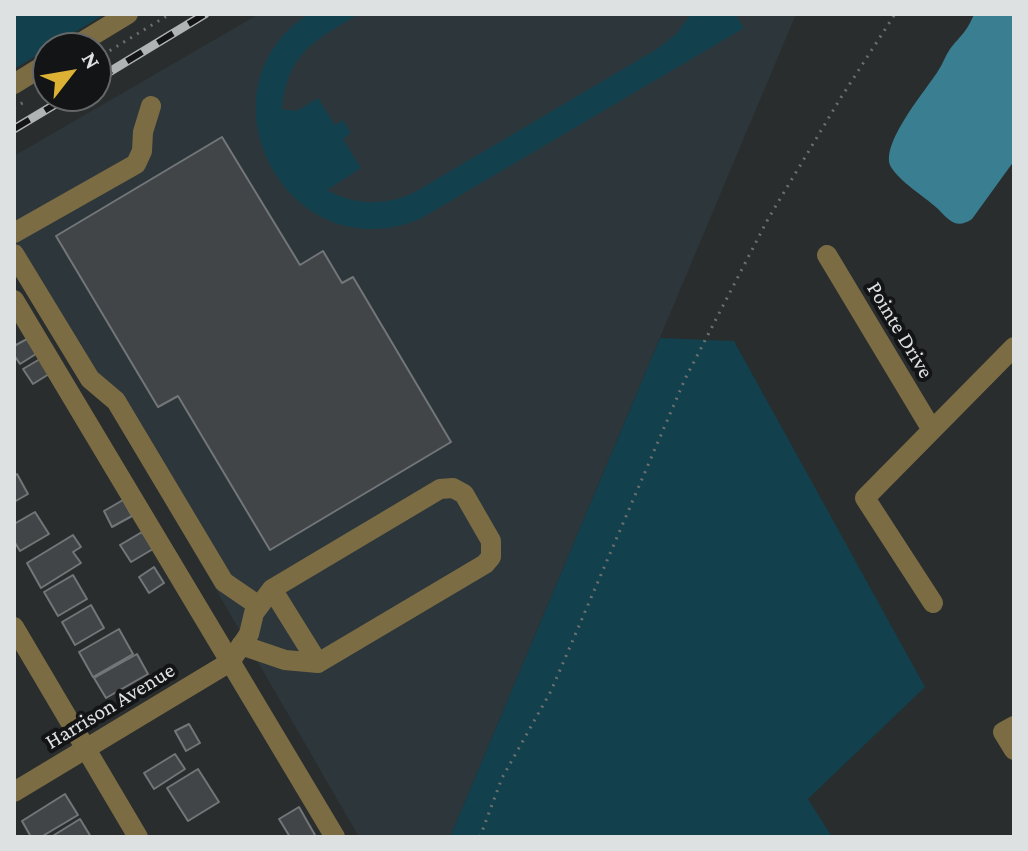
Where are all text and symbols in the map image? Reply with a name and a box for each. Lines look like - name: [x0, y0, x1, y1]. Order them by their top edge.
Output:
- north arrow: [32, 32, 112, 112]
- text: N: [77, 48, 106, 73]
- street label: Pointe Drive: [861, 277, 939, 383]
- street label: Harrison Avenue: [40, 657, 180, 755]

